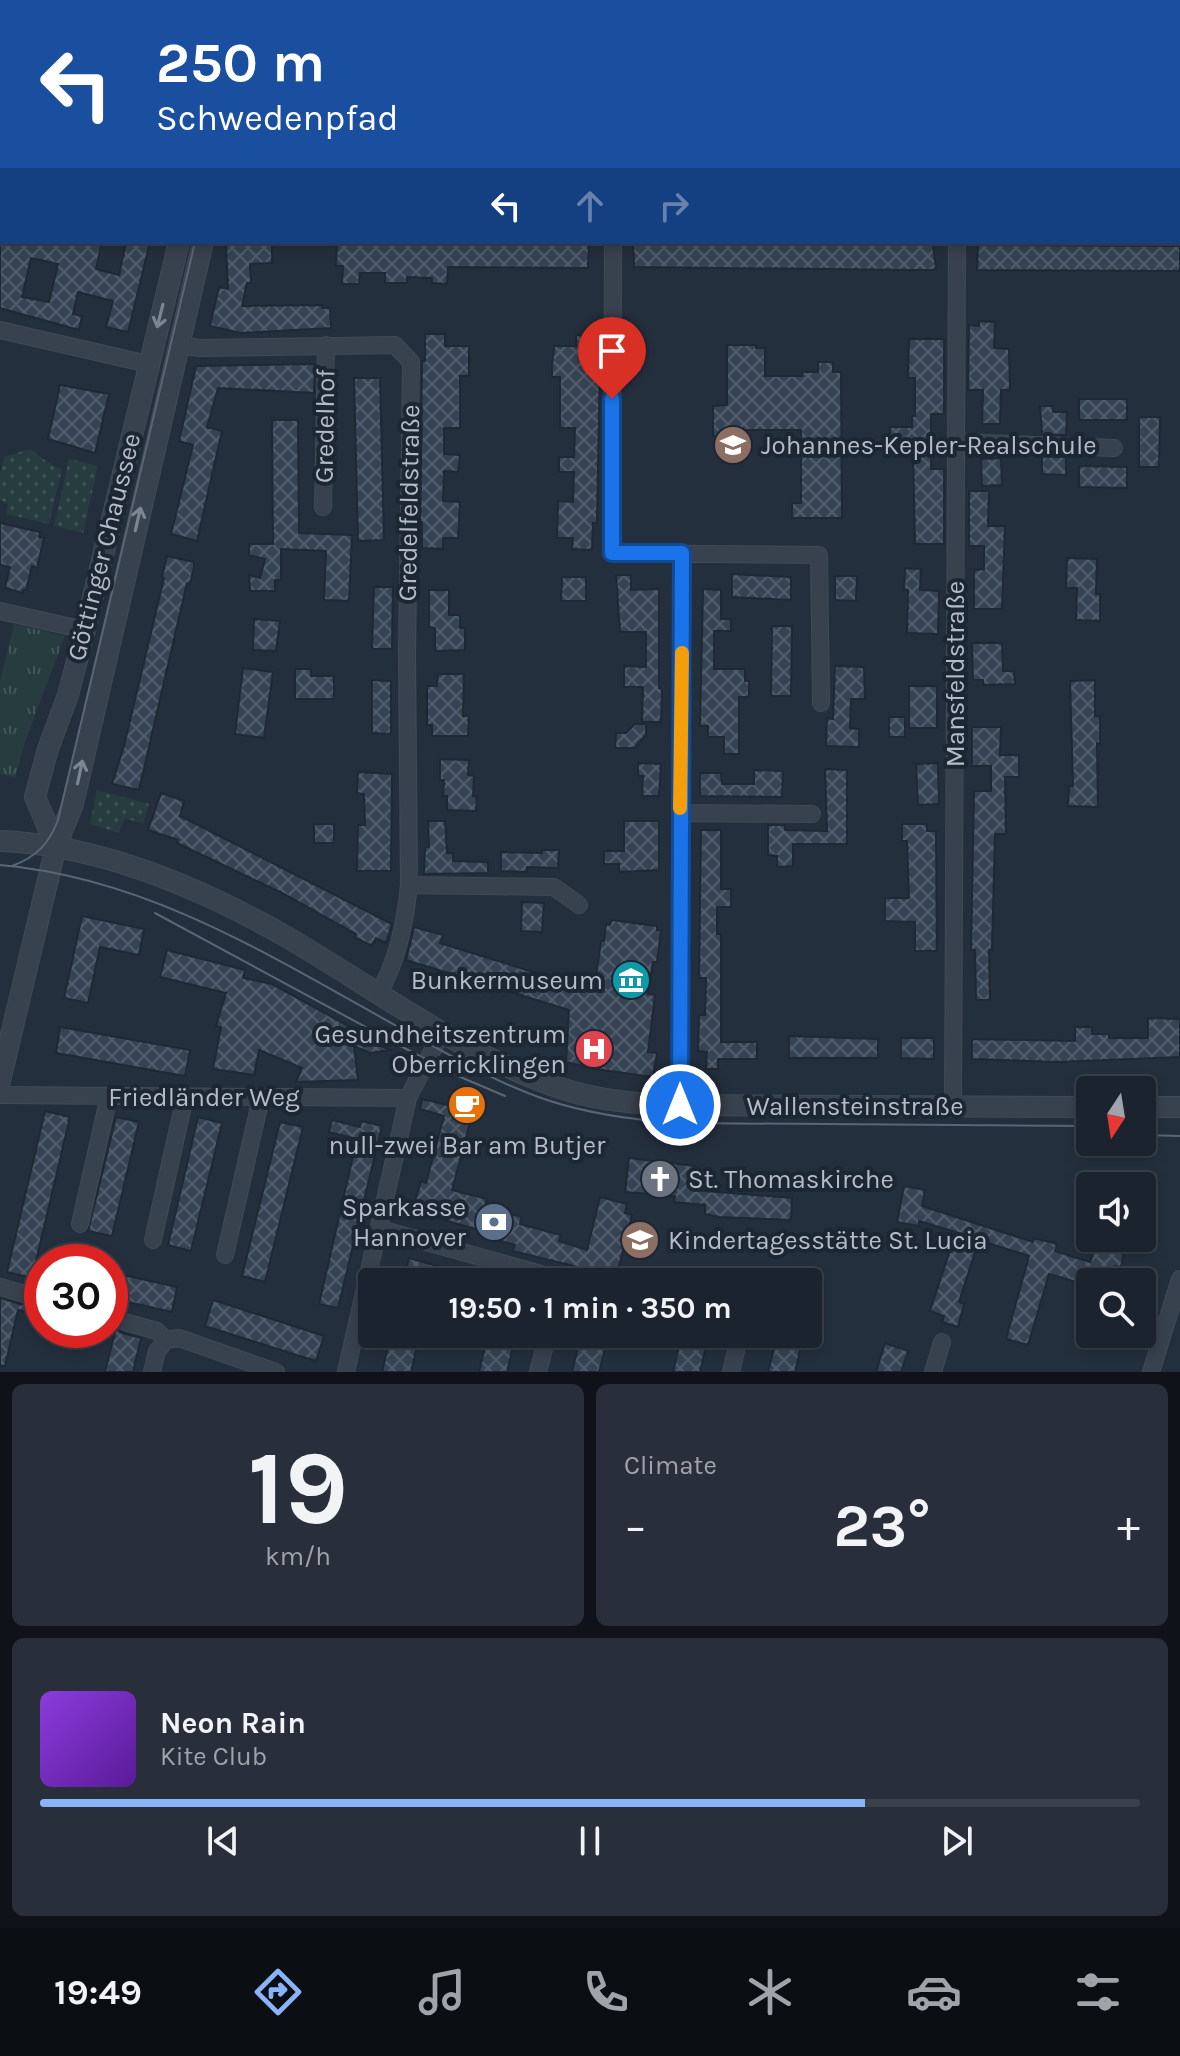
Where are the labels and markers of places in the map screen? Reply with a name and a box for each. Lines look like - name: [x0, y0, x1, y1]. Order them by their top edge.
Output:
- pin: [578, 317, 646, 399]
- school or university icon: Johannes-Kepler-Realschule: [712, 424, 754, 466]
- place label: Johannes-Kepler-Realschule: [761, 430, 1097, 461]
- museum icon: Bunkermuseum: [610, 959, 652, 1001]
- place label: Bunkermuseum: [411, 965, 603, 996]
- place label: Gesundheitszentrum Oberricklingen: [315, 1019, 566, 1080]
- hospital icon: Gesundheitszentrum Oberricklingen: [573, 1028, 615, 1070]
- cafe icon: null-zwei Bar am Butjer: [446, 1084, 488, 1126]
- place label: null-zwei Bar am Butjer: [329, 1130, 606, 1161]
- church icon: St. Thomaskirche: [639, 1158, 681, 1200]
- place label: St. Thomaskirche: [688, 1164, 894, 1195]
- place label: Sparkasse Hannover: [342, 1192, 467, 1253]
- bank icon: Sparkasse Hannover: [473, 1201, 515, 1243]
- school or university icon: Kindertagesstätte St. Lucia: [619, 1219, 661, 1261]
- place label: Kindertagesstätte St. Lucia: [668, 1225, 988, 1256]

